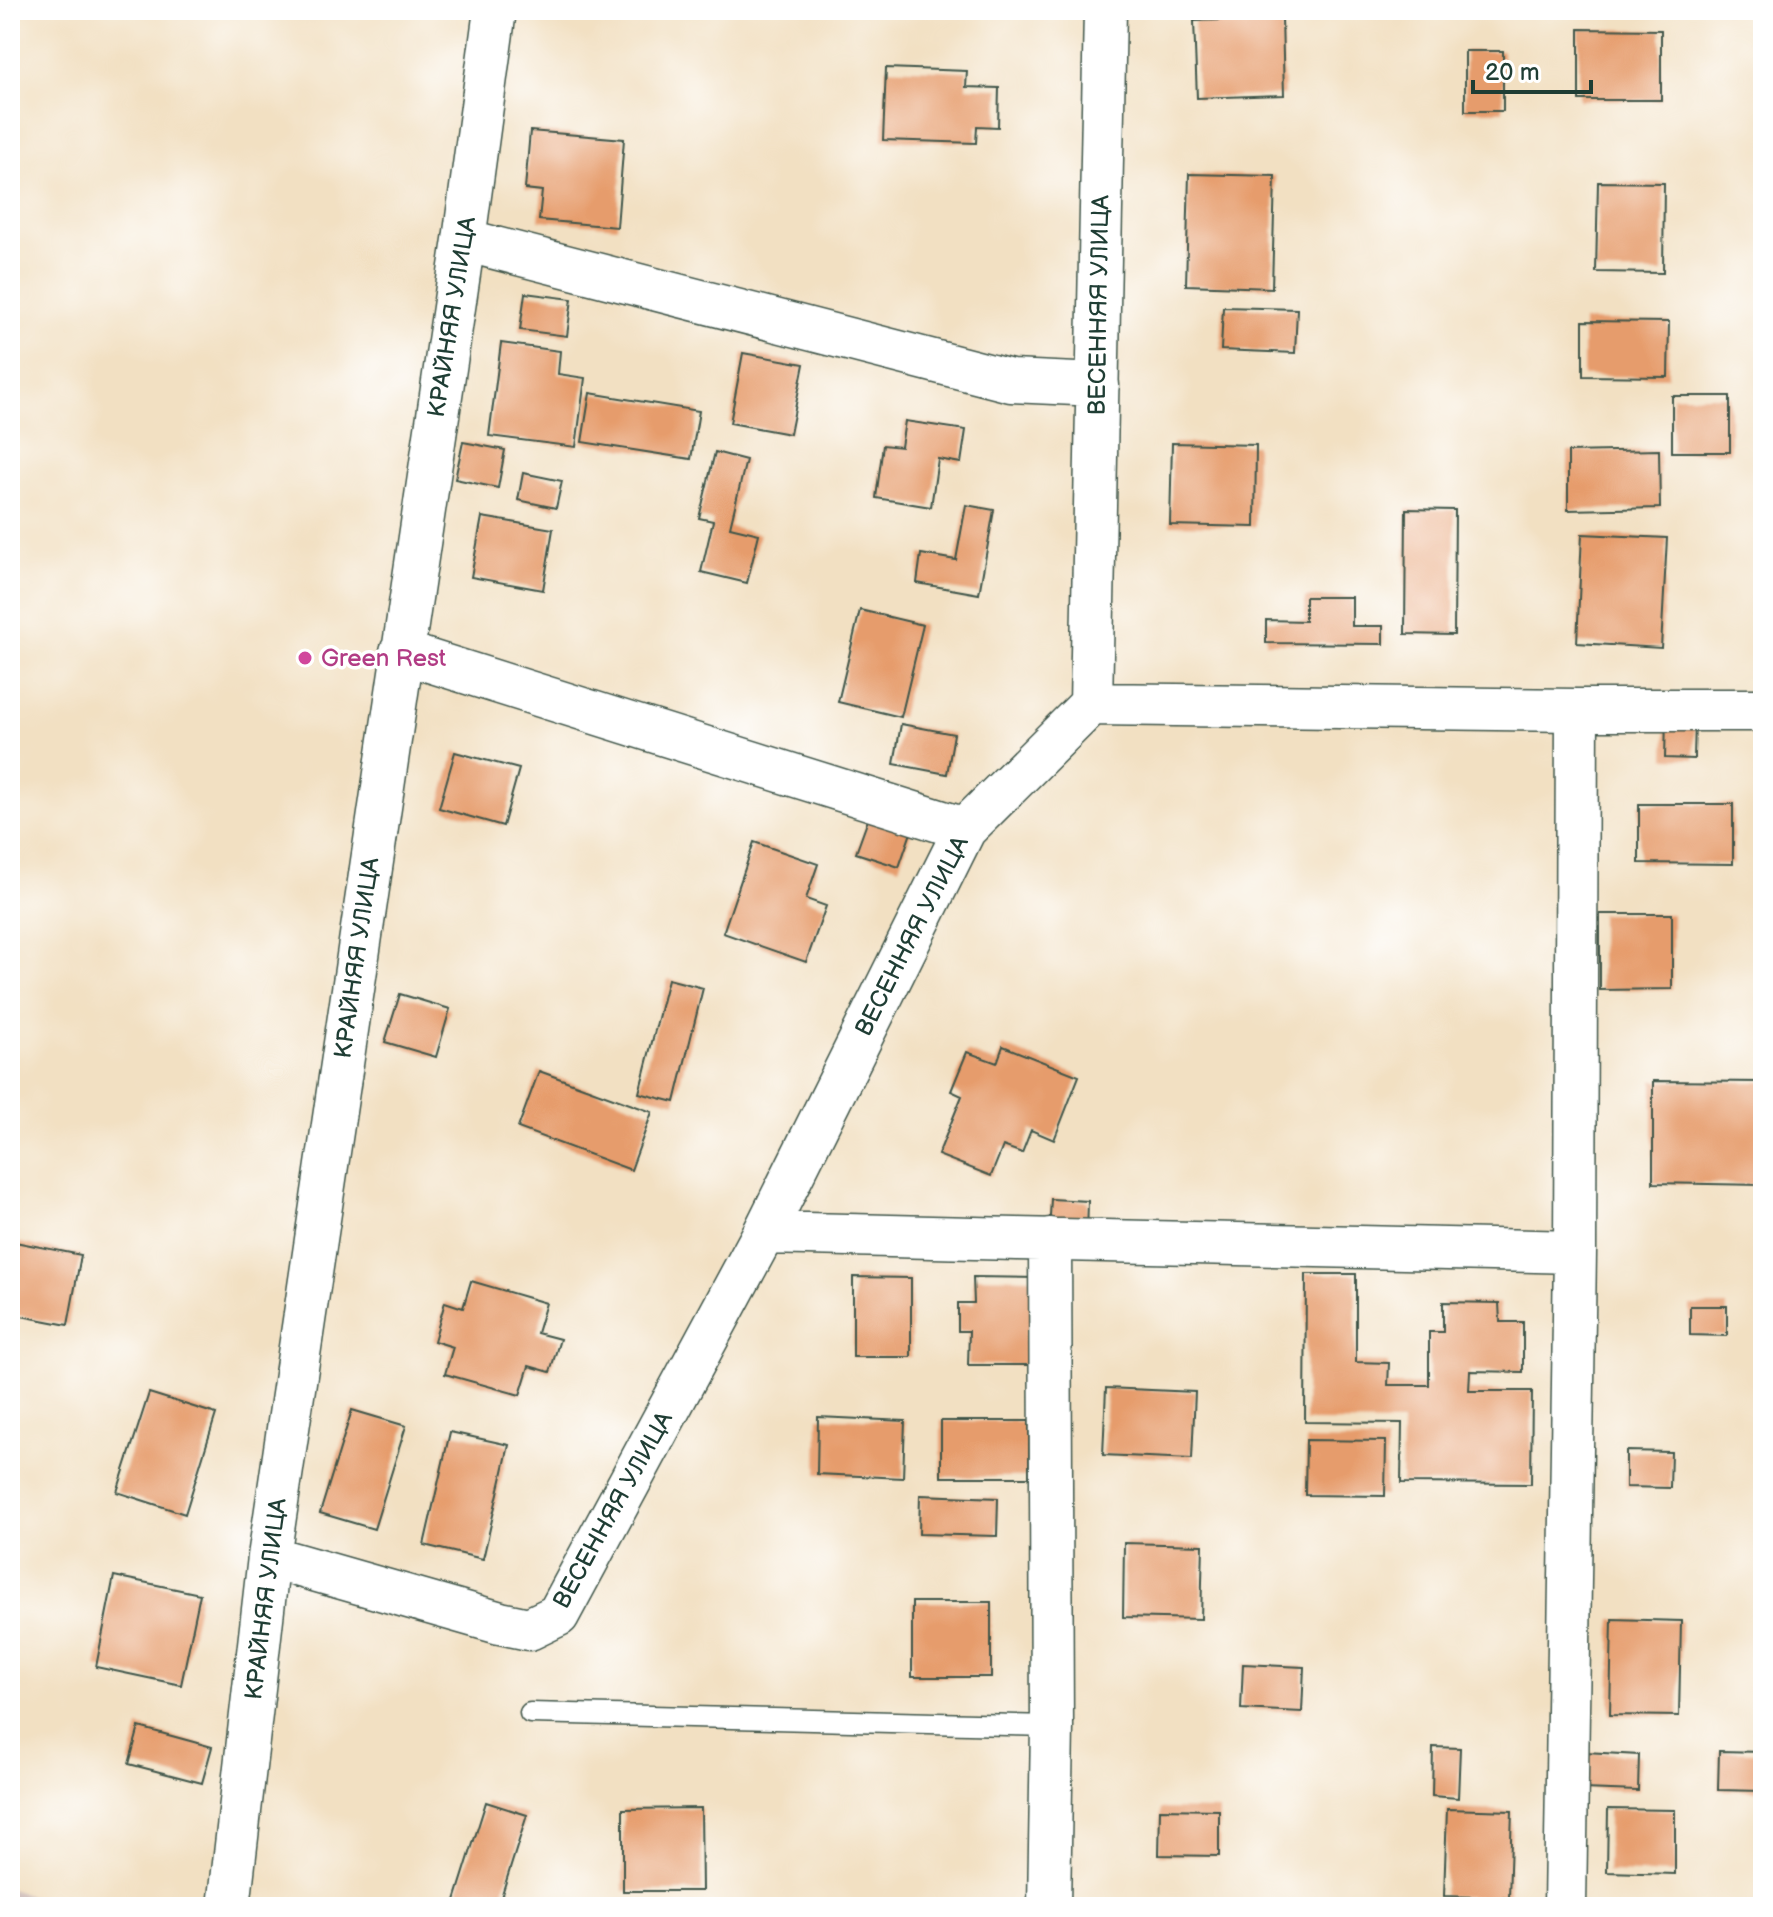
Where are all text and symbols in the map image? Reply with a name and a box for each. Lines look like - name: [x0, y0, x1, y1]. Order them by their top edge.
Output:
- scale bar: [1473, 44, 1591, 94]
- text: 20 m: [1485, 58, 1540, 87]
- street label: ВЕСЕННЯЯ УЛИЦА: [1083, 194, 1115, 415]
- street label: КРАЙНЯЯ УЛИЦА: [422, 214, 482, 419]
- place label: Green Rest: [321, 644, 447, 673]
- marker: Green Rest: [296, 649, 314, 667]
- street label: ВЕСЕННЯЯ УЛИЦА: [849, 831, 975, 1041]
- street label: КРАЙНЯЯ УЛИЦА: [329, 855, 386, 1060]
- street label: ВЕСЕННЯЯ УЛИЦА: [547, 1406, 679, 1613]
- street label: КРАЙНЯЯ УЛИЦА: [239, 1496, 293, 1701]

